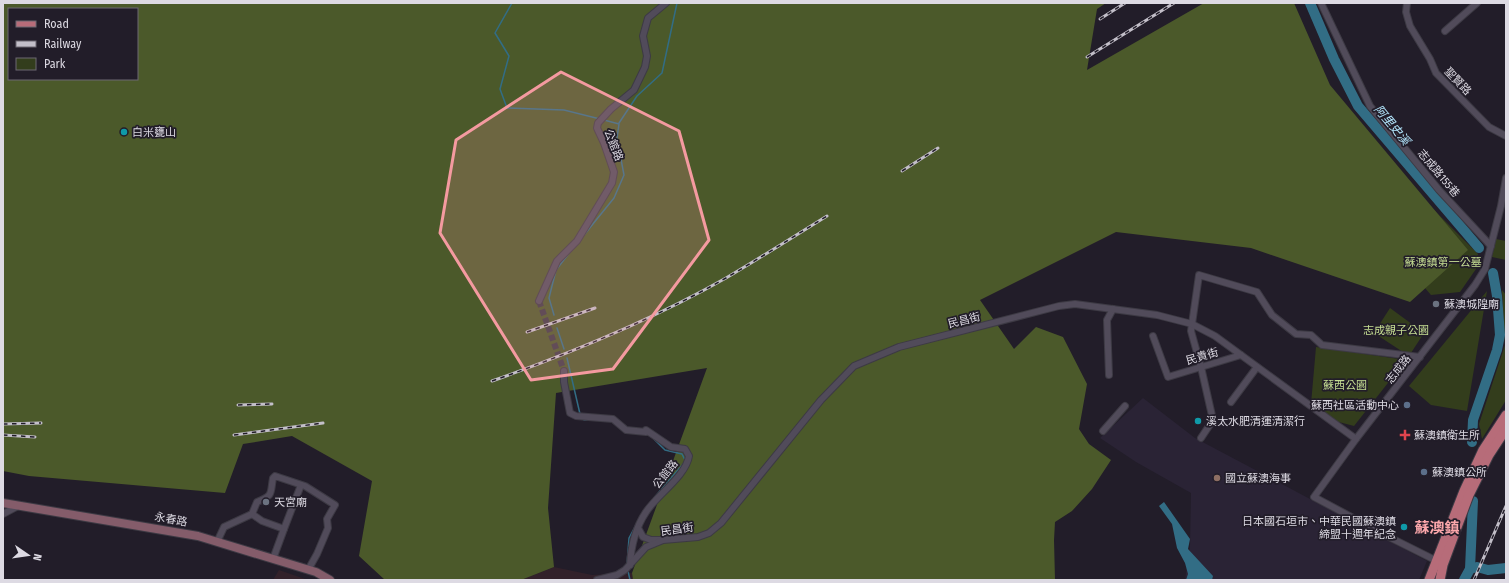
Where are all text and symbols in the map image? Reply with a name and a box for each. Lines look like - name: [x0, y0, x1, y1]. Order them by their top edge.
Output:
- legend: [8, 8, 138, 80]
- text: Road: [44, 17, 69, 31]
- text: Railway: [44, 37, 82, 51]
- text: Park: [44, 57, 66, 71]
- street label: 聖賢路: [1442, 65, 1474, 98]
- water label: 阿里史溪: [1371, 102, 1414, 149]
- place label: 白米甕山: [132, 126, 176, 139]
- marker: 白米甕山: [119, 127, 129, 137]
- street label: 公館路: [602, 127, 626, 163]
- street label: 志成路155巷: [1415, 147, 1462, 200]
- park label: 蘇澳鎮第一公墓: [1405, 256, 1482, 269]
- place label: 蘇澳城隍廟: [1444, 298, 1499, 311]
- marker: 蘇澳城隍廟: [1431, 299, 1441, 309]
- street label: 民昌街: [947, 310, 982, 331]
- park label: 志成親子公園: [1363, 324, 1429, 337]
- street label: 民貴街: [1184, 346, 1220, 367]
- street label: 志成路: [1383, 352, 1414, 386]
- park label: 蘇西公園: [1323, 379, 1367, 392]
- place label: 蘇西社區活動中心: [1311, 399, 1399, 412]
- marker: 蘇西社區活動中心: [1402, 400, 1412, 410]
- place label: 溪太水肥清運清潔行: [1206, 415, 1305, 428]
- marker: 溪太水肥清運清潔行: [1193, 416, 1203, 426]
- marker: 蘇澳鎮衛生所: [1399, 429, 1411, 441]
- place label: 蘇澳鎮衛生所: [1414, 429, 1480, 442]
- street label: 公館路: [650, 457, 681, 491]
- place label: 蘇澳鎮公所: [1432, 466, 1487, 479]
- marker: 蘇澳鎮公所: [1419, 467, 1429, 477]
- place label: 國立蘇澳海事: [1225, 472, 1291, 485]
- marker: 國立蘇澳海事: [1212, 473, 1222, 483]
- place label: 天宮廟: [274, 496, 307, 509]
- marker: 天宮廟: [261, 497, 271, 507]
- street label: 永春路: [154, 510, 188, 529]
- place label: 日本國石垣市、中華民國蘇澳鎮 締盟十週年紀念: [1242, 515, 1396, 541]
- district label: 蘇澳鎮: [1414, 519, 1460, 537]
- street label: 民昌街: [660, 521, 694, 538]
- marker: 日本國石垣市、中華民國蘇澳鎮 締盟十週年紀念: [1399, 522, 1409, 532]
- north arrow: [8, 535, 48, 575]
- text: N: [30, 552, 44, 562]

